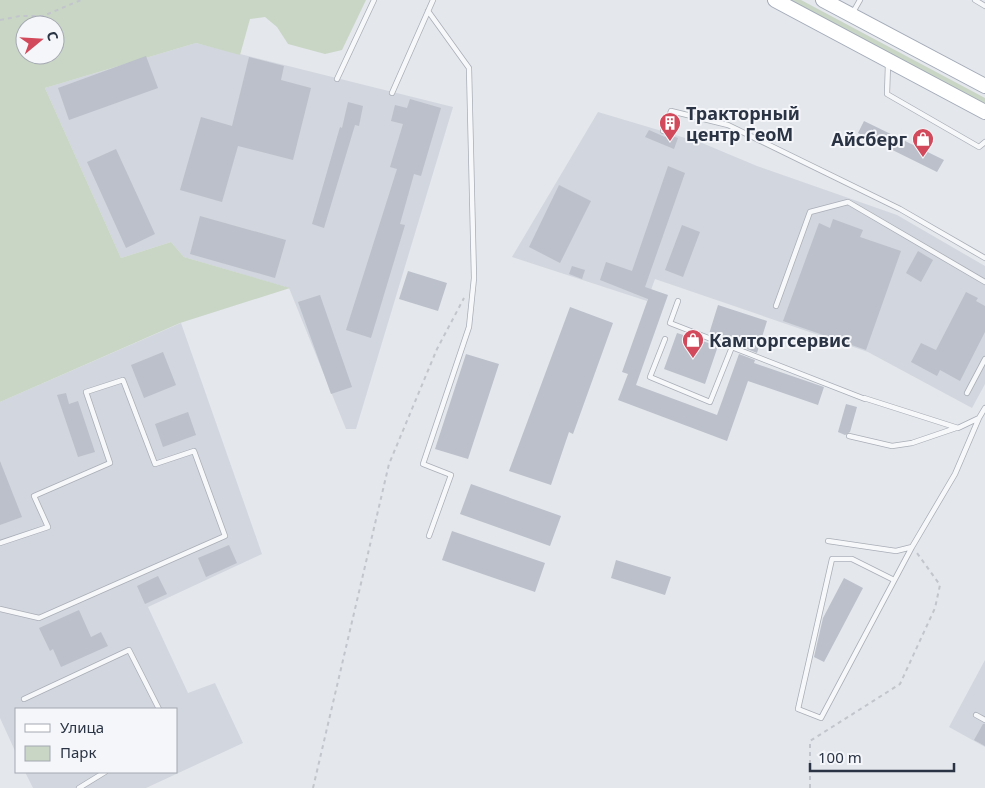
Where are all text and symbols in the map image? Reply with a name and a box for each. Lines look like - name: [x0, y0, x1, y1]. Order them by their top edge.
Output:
- north arrow: [15, 15, 65, 65]
- text: С: [42, 29, 63, 43]
- place label: Тракторный центр ГеоМ: [686, 101, 800, 146]
- building icon: Тракторный центр ГеоМ: [658, 111, 682, 142]
- place label: Айсберг: [831, 127, 907, 151]
- shop icon: Айсберг: [911, 127, 935, 158]
- shop icon: Камторгсервис: [681, 328, 705, 359]
- place label: Камторгсервис: [709, 328, 850, 352]
- legend: [15, 708, 178, 773]
- text: Улица: [60, 717, 104, 737]
- scale bar: [810, 740, 954, 772]
- text: Парк: [60, 742, 96, 762]
- text: 100 m: [818, 747, 862, 767]

